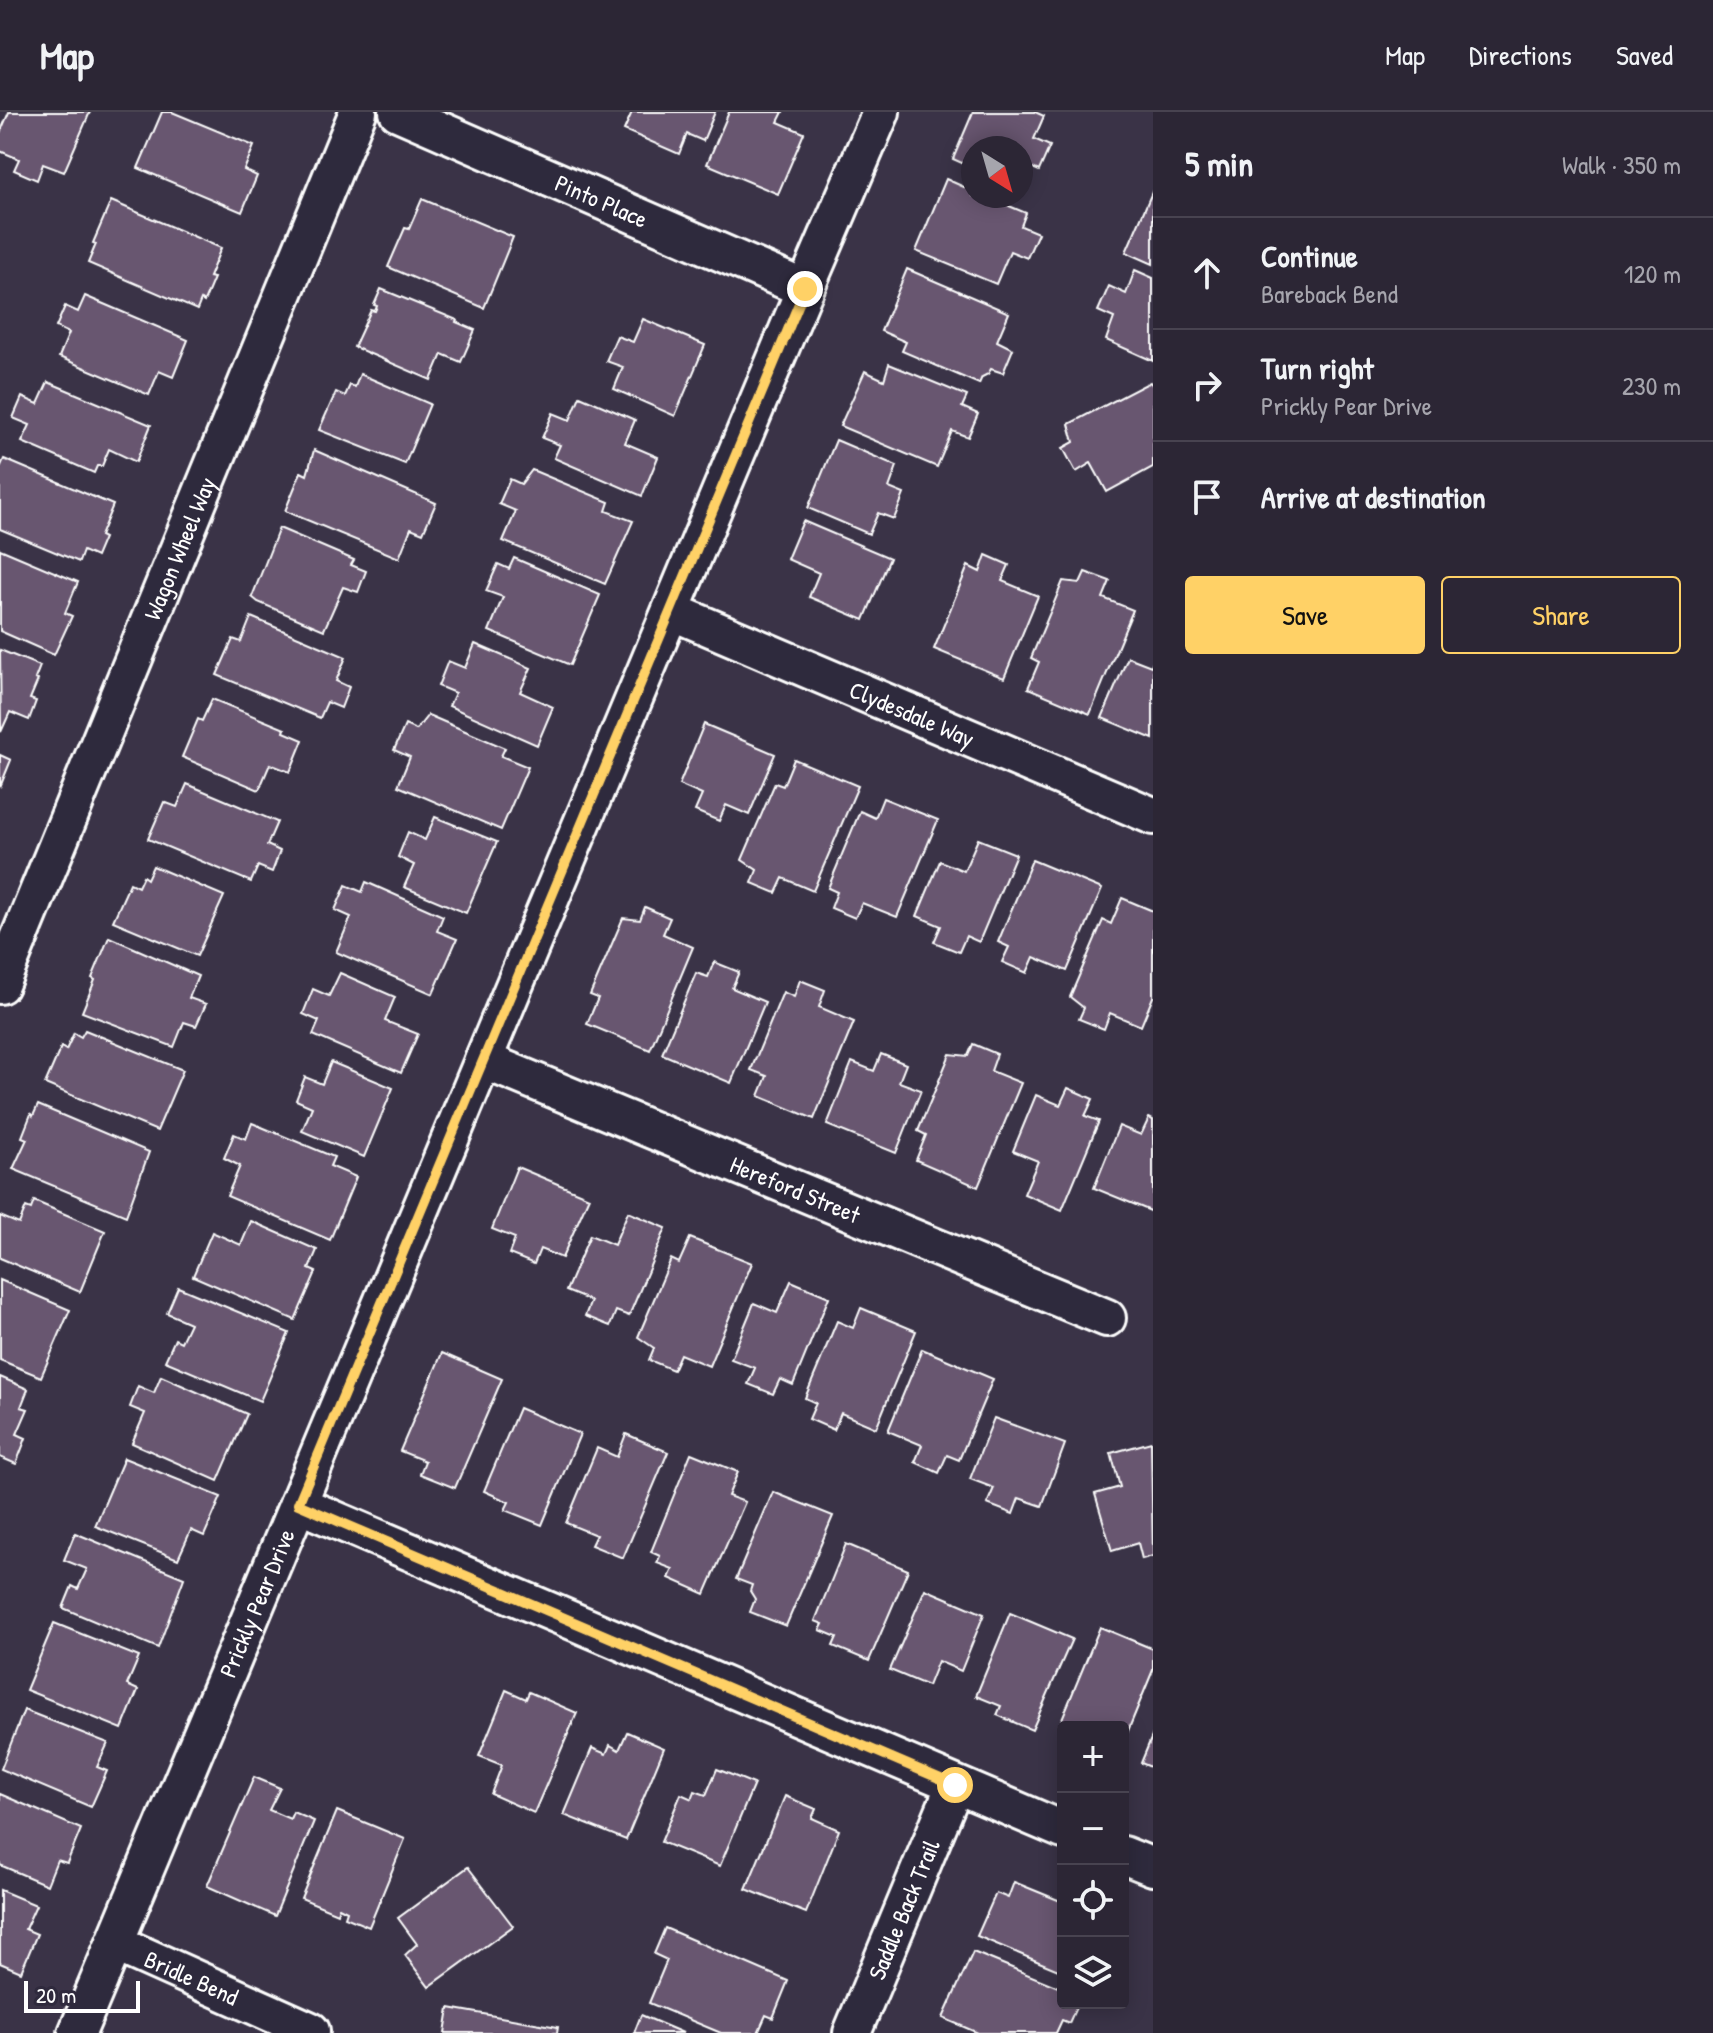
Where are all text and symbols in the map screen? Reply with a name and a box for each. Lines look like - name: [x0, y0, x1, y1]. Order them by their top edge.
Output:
- text: Map: [40, 29, 94, 81]
- text: Map: [1385, 36, 1425, 74]
- text: Directions: [1469, 36, 1572, 74]
- text: Saved: [1616, 36, 1673, 74]
- north arrow: [961, 136, 1033, 208]
- text: 5 min: [1185, 141, 1253, 187]
- text: Walk · 350 m: [1562, 147, 1681, 182]
- street label: Pinto Place: [550, 166, 653, 235]
- text: Continue: [1261, 236, 1358, 276]
- icon: ahead: [1185, 251, 1229, 295]
- text: 120 m: [1624, 256, 1681, 291]
- route end: [787, 271, 823, 307]
- text: Bareback Bend: [1261, 276, 1398, 311]
- text: Turn right: [1261, 348, 1374, 388]
- icon: right: [1185, 363, 1229, 407]
- text: 230 m: [1622, 368, 1681, 403]
- text: Prickly Pear Drive: [1261, 388, 1432, 423]
- street label: Wagon Wheel Way: [136, 472, 223, 624]
- icon: arrive: [1185, 475, 1229, 519]
- text: Arrive at destination: [1261, 477, 1486, 517]
- button: Save: [1185, 576, 1425, 654]
- button: Share: [1441, 576, 1681, 654]
- street label: Clydesdale Way: [845, 673, 979, 754]
- street label: Hereford Street: [725, 1148, 866, 1231]
- street label: Prickly Pear Drive: [211, 1523, 302, 1682]
- map controls: [1057, 1721, 1129, 2009]
- button: +: [1057, 1721, 1129, 1793]
- route start: [937, 1767, 973, 1803]
- button: −: [1057, 1793, 1129, 1865]
- street label: Saddle Back Trail: [860, 1834, 947, 1984]
- button: locate: [1057, 1865, 1129, 1937]
- button: layers: [1057, 1937, 1129, 2009]
- street label: Bridle Bend: [140, 1942, 244, 2012]
- scale bar: [24, 1977, 140, 2013]
- text: 20 m: [36, 1980, 76, 2010]

